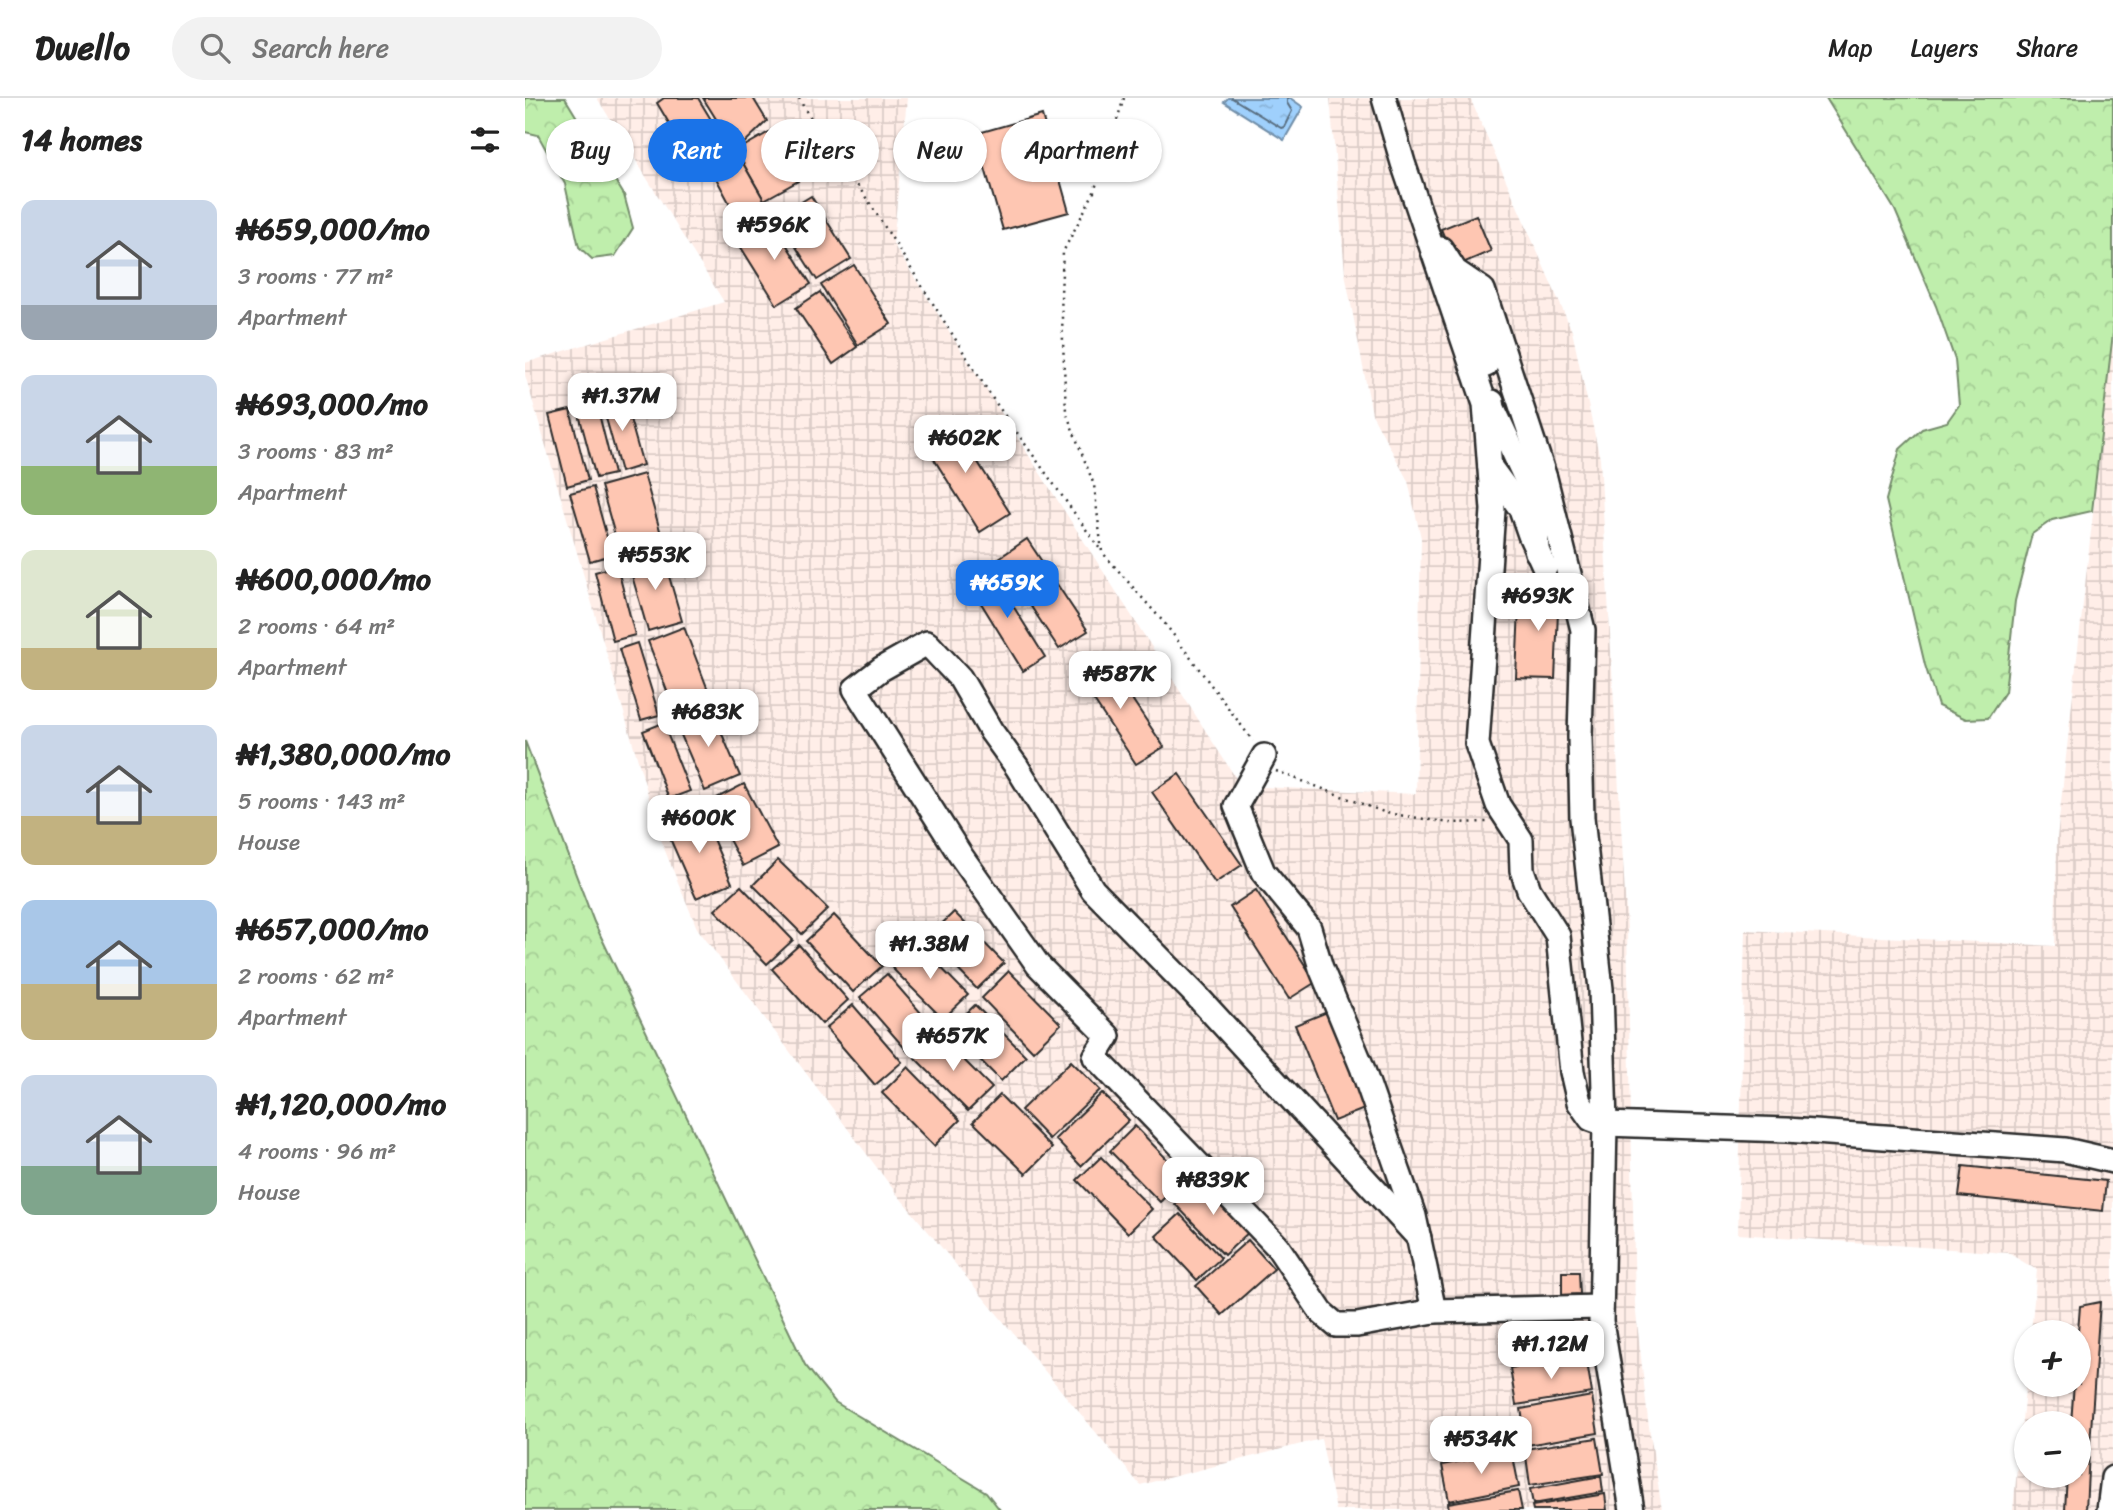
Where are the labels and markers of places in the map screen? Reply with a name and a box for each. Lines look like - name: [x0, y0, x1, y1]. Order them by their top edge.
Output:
- pin: ₦596K: [725, 202, 823, 262]
- pin: ₦1.37M: [565, 374, 679, 433]
- pin: ₦602K: [916, 416, 1014, 475]
- pin: ₦553K: [606, 532, 704, 592]
- pin: ₦659K: [958, 560, 1056, 620]
- pin: ₦693K: [1489, 574, 1587, 633]
- pin: ₦587K: [1071, 652, 1169, 711]
- pin: ₦683K: [659, 690, 757, 749]
- pin: ₦600K: [650, 796, 748, 855]
- pin: ₦1.38M: [873, 922, 987, 981]
- pin: ₦657K: [904, 1014, 1002, 1073]
- pin: ₦839K: [1164, 1158, 1262, 1217]
- pin: ₦1.12M: [1494, 1322, 1608, 1381]
- pin: ₦534K: [1432, 1416, 1530, 1476]

